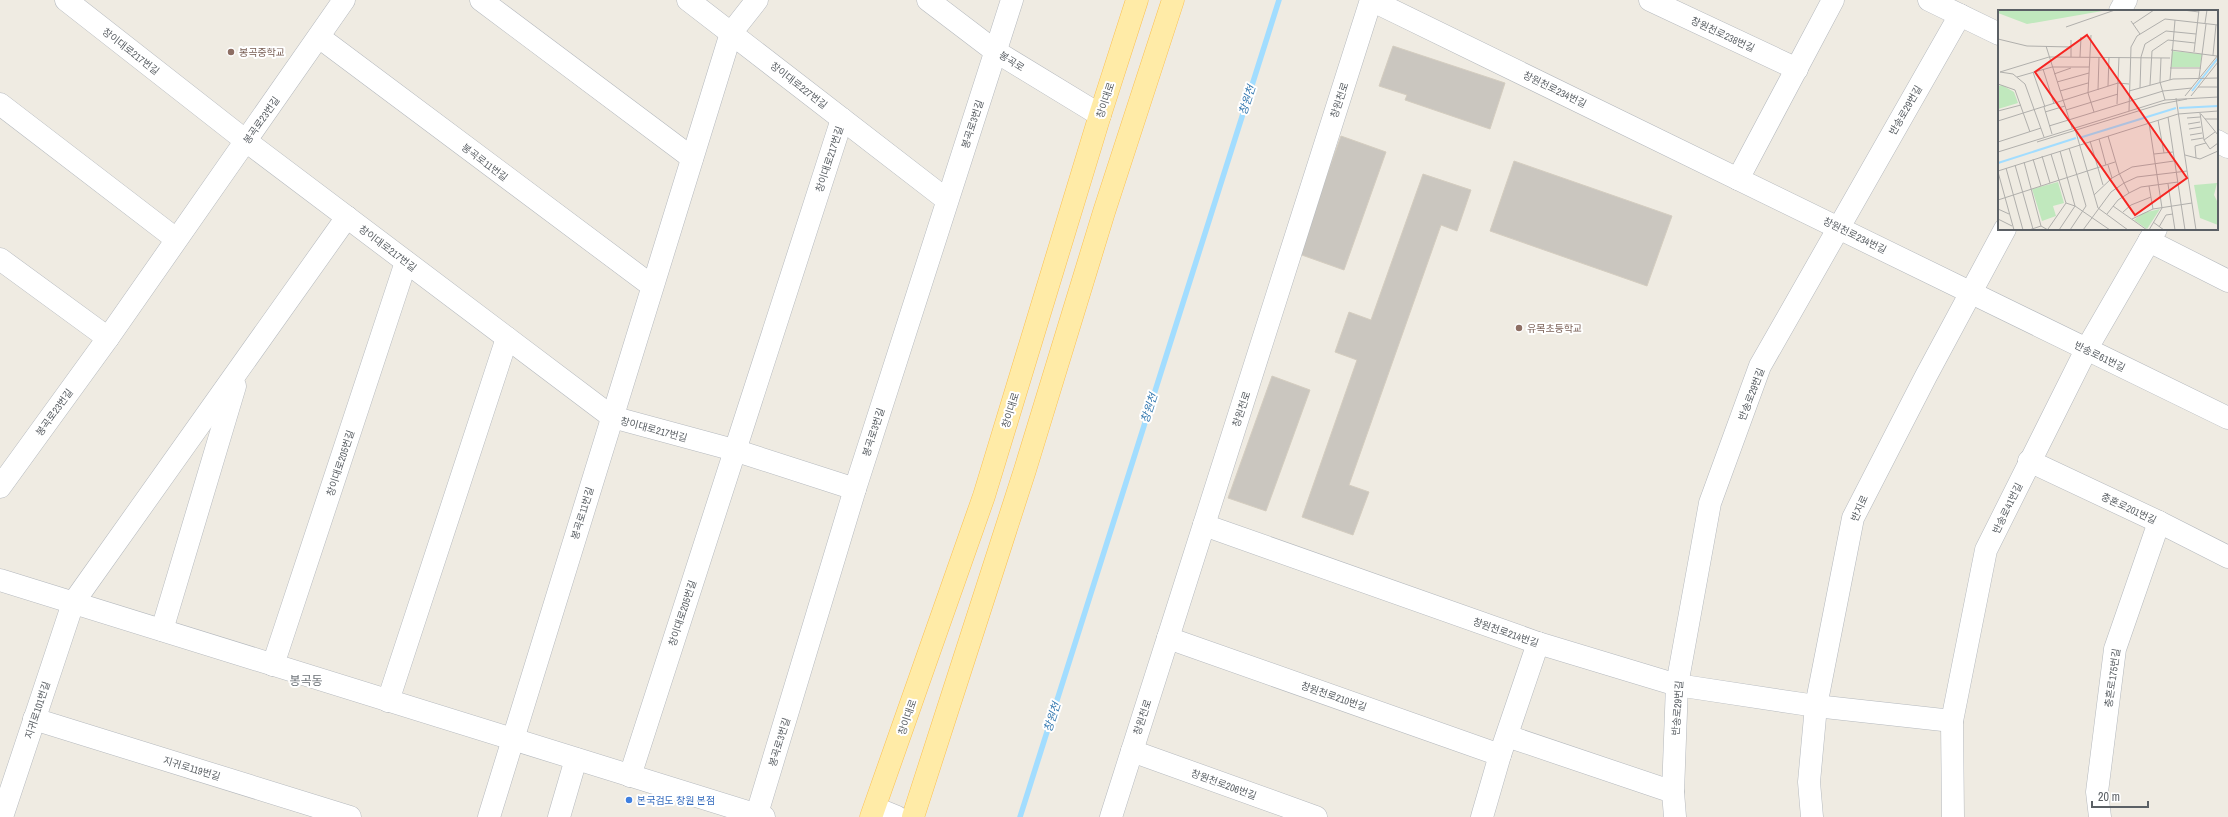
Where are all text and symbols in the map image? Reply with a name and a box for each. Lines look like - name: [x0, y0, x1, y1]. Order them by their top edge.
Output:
- inset map: [1998, 10, 2218, 230]
- street label: 창원천로238번길: [1689, 14, 1757, 55]
- street label: 창이대로217번길: [100, 25, 162, 78]
- place label: 봉곡중학교: [239, 46, 285, 59]
- marker: 봉곡중학교: [226, 47, 236, 57]
- street label: 봉곡로: [997, 49, 1027, 74]
- street label: 창이대로227번길: [768, 59, 830, 112]
- street label: 창원천로234번길: [1521, 69, 1589, 110]
- street label: 창이대로: [1094, 81, 1117, 120]
- street label: 창원천로: [1328, 81, 1351, 120]
- water label: 창원천: [1236, 82, 1259, 117]
- street label: 반송로29번길: [1886, 83, 1925, 137]
- street label: 봉곡로23번길: [240, 94, 283, 147]
- street label: 봉곡로3번길: [958, 98, 986, 150]
- street label: 창이대로217번길: [813, 124, 846, 194]
- street label: 봉곡로11번길: [459, 141, 510, 184]
- street label: 창원천로234번길: [1821, 215, 1889, 256]
- street label: 창이대로217번길: [356, 222, 419, 274]
- place label: 유목초등학교: [1527, 322, 1582, 335]
- marker: 유목초등학교: [1514, 323, 1524, 333]
- street label: 반송로61번길: [2072, 339, 2127, 374]
- street label: 반송로29번길: [1736, 366, 1767, 422]
- street label: 봉곡로23번길: [33, 386, 76, 438]
- water label: 창원천: [1138, 390, 1161, 425]
- street label: 창원천로: [1230, 390, 1253, 429]
- street label: 창이대로: [999, 391, 1022, 430]
- street label: 봉곡로3번길: [859, 406, 887, 458]
- street label: 창이대로217번길: [619, 414, 689, 445]
- street label: 창이대로205번길: [324, 428, 357, 498]
- street label: 반송로41번길: [1990, 481, 2025, 536]
- street label: 봉곡로11번길: [568, 485, 597, 541]
- street label: 충혼로201번길: [2099, 490, 2159, 527]
- street label: 반지로: [1848, 493, 1871, 523]
- street label: 창이대로205번길: [666, 578, 699, 648]
- street label: 창원천로214번길: [1471, 615, 1541, 650]
- street label: 충혼로175번길: [2102, 648, 2123, 709]
- district label: 봉곡동: [289, 673, 323, 689]
- street label: 창원천로210번길: [1299, 679, 1369, 714]
- street label: 지귀로101번길: [22, 680, 53, 741]
- street label: 반송로29번길: [1669, 680, 1686, 736]
- street label: 창이대로: [895, 698, 920, 737]
- street label: 창원천로: [1131, 698, 1154, 737]
- water label: 창원천: [1041, 699, 1064, 734]
- street label: 봉곡로3번길: [766, 716, 793, 768]
- street label: 지귀로119번길: [162, 754, 222, 783]
- street label: 창원천로206번길: [1189, 767, 1258, 802]
- scale bar: [2092, 783, 2148, 809]
- text: 20 m: [2098, 789, 2120, 805]
- place label: 본국검도 창원 본점: [637, 794, 715, 807]
- marker: 본국검도 창원 본점: [624, 795, 634, 805]

